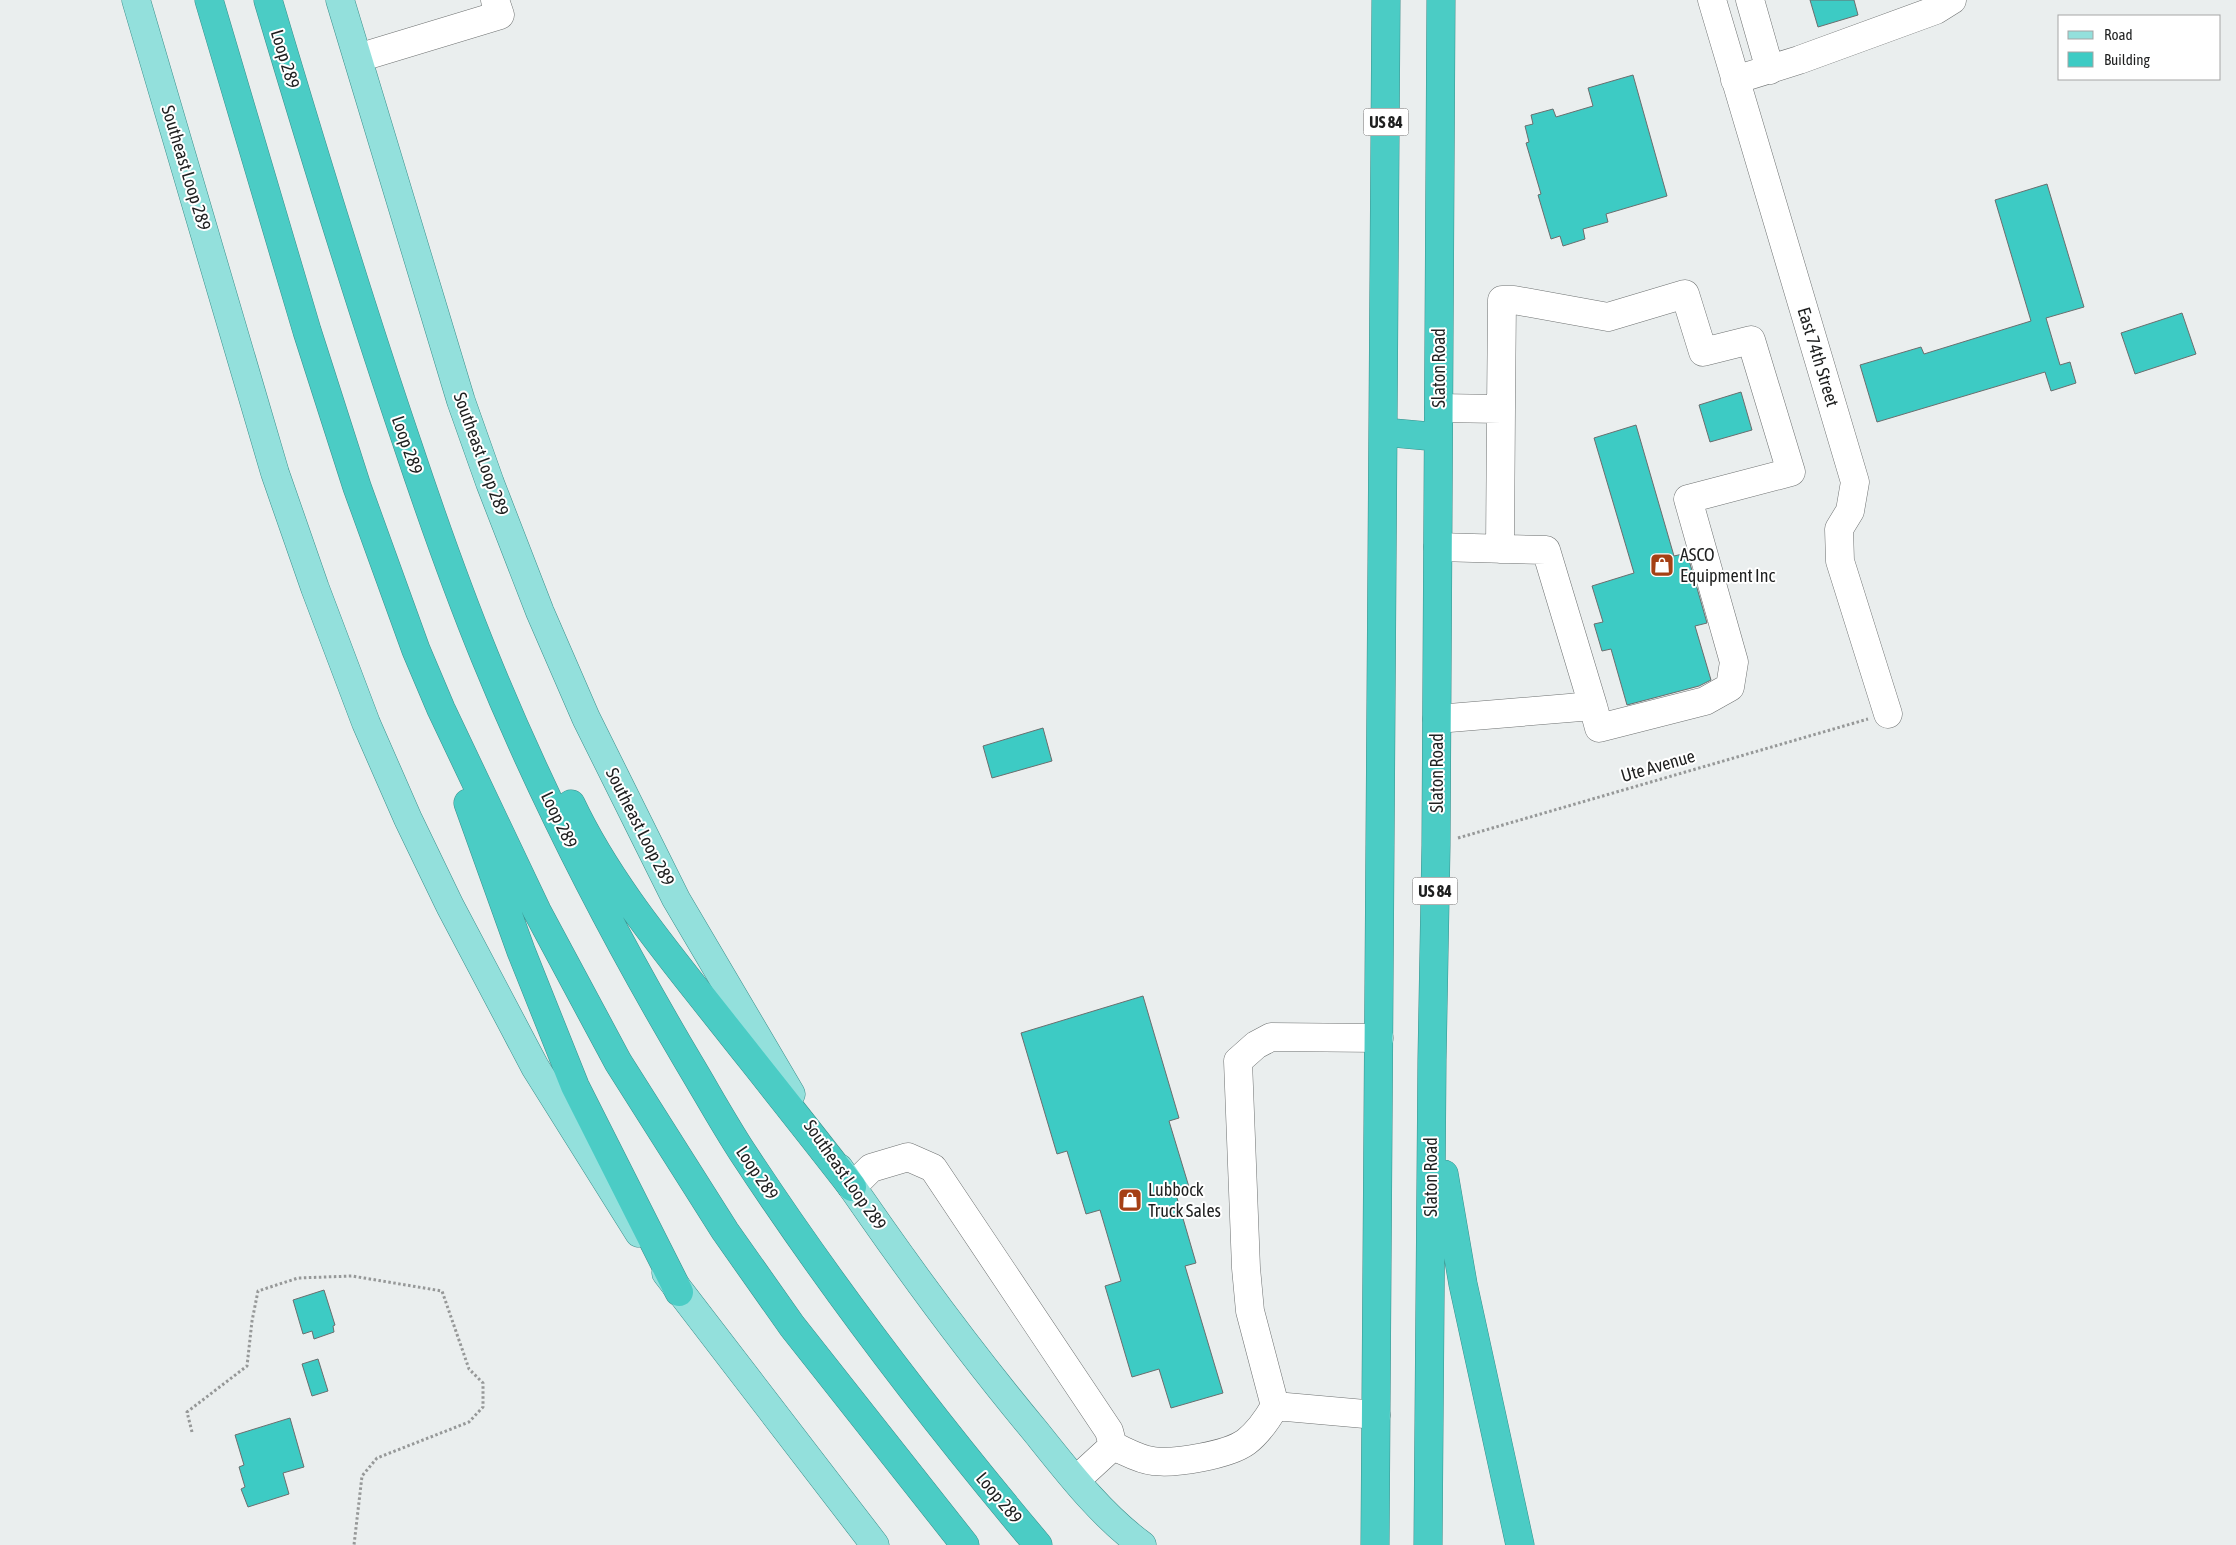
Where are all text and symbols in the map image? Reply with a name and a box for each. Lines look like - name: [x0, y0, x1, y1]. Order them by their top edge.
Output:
- legend: [2058, 15, 2221, 80]
- text: Road: [2104, 26, 2133, 43]
- street label: Loop 289: [267, 27, 304, 91]
- text: Building: [2104, 51, 2150, 68]
- street label: Southeast Loop 289: [158, 103, 215, 233]
- road number: US 84: [1364, 108, 1408, 136]
- street label: East 74th Street: [1793, 305, 1844, 409]
- street label: Slaton Road: [1428, 328, 1449, 408]
- street label: Southeast Loop 289: [449, 389, 513, 518]
- street label: Loop 289: [388, 413, 427, 477]
- place label: ASCO Equipment Inc: [1680, 544, 1775, 586]
- shop icon: ASCO Equipment Inc: [1649, 552, 1675, 578]
- street label: Slaton Road: [1426, 733, 1447, 813]
- street label: Ute Avenue: [1618, 745, 1697, 786]
- street label: Southeast Loop 289: [602, 764, 679, 889]
- street label: Loop 289: [537, 788, 582, 851]
- road number: US 84: [1412, 878, 1458, 904]
- street label: Southeast Loop 289: [800, 1116, 891, 1234]
- street label: Slaton Road: [1420, 1137, 1441, 1217]
- street label: Loop 289: [732, 1142, 783, 1204]
- place label: Lubbock Truck Sales: [1148, 1179, 1221, 1221]
- shop icon: Lubbock Truck Sales: [1117, 1187, 1143, 1213]
- street label: Loop 289: [972, 1468, 1027, 1528]

